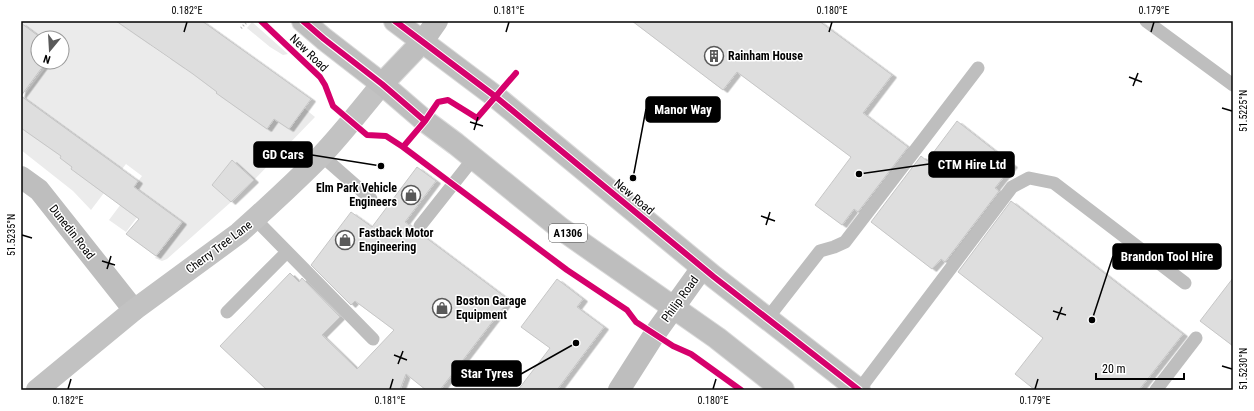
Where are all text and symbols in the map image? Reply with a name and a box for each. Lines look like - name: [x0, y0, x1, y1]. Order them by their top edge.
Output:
- text: 0.182°E: [171, 5, 203, 16]
- text: 0.181°E: [493, 5, 525, 16]
- text: 0.180°E: [816, 5, 848, 16]
- text: 0.179°E: [1138, 5, 1170, 16]
- north arrow: [30, 30, 70, 70]
- street label: New Road: [287, 31, 331, 75]
- building icon: Rainham House: [703, 45, 725, 67]
- place label: Rainham House: [728, 49, 803, 63]
- text: N: [42, 52, 52, 66]
- text: 51.5225°N: [1238, 90, 1249, 132]
- callout: Manor Way: [646, 97, 720, 122]
- text: Manor Way: [654, 102, 712, 117]
- callout: GD Cars: [254, 142, 312, 167]
- text: GD Cars: [262, 147, 304, 162]
- callout: CTM Hire Ltd: [929, 152, 1014, 177]
- text: CTM Hire Ltd: [938, 157, 1006, 172]
- street label: New Road: [611, 176, 657, 218]
- place label: Elm Park Vehicle Engineers: [316, 181, 398, 209]
- shop icon: Elm Park Vehicle Engineers: [400, 184, 422, 206]
- street label: Dunedin Road: [46, 202, 98, 262]
- text: 51.5235°N: [6, 214, 17, 256]
- street label: Cherry Tree Lane: [183, 217, 255, 276]
- road number: A1306: [549, 224, 587, 242]
- place label: Fastback Motor Engineering: [359, 226, 433, 254]
- shop icon: Fastback Motor Engineering: [334, 229, 356, 251]
- callout: Brandon Tool Hire: [1113, 244, 1221, 269]
- text: Brandon Tool Hire: [1121, 249, 1213, 264]
- street label: Philip Road: [659, 273, 701, 325]
- place label: Boston Garage Equipment: [456, 294, 526, 322]
- shop icon: Boston Garage Equipment: [431, 297, 453, 319]
- text: 51.5230°N: [1238, 348, 1249, 390]
- scale bar: [1096, 355, 1184, 381]
- callout: Star Tyres: [452, 361, 521, 386]
- text: 20 m: [1102, 362, 1126, 376]
- text: Star Tyres: [461, 366, 513, 381]
- text: 0.182°E: [52, 395, 84, 406]
- text: 0.181°E: [374, 395, 406, 406]
- text: 0.180°E: [697, 395, 729, 406]
- text: 0.179°E: [1019, 395, 1051, 406]

